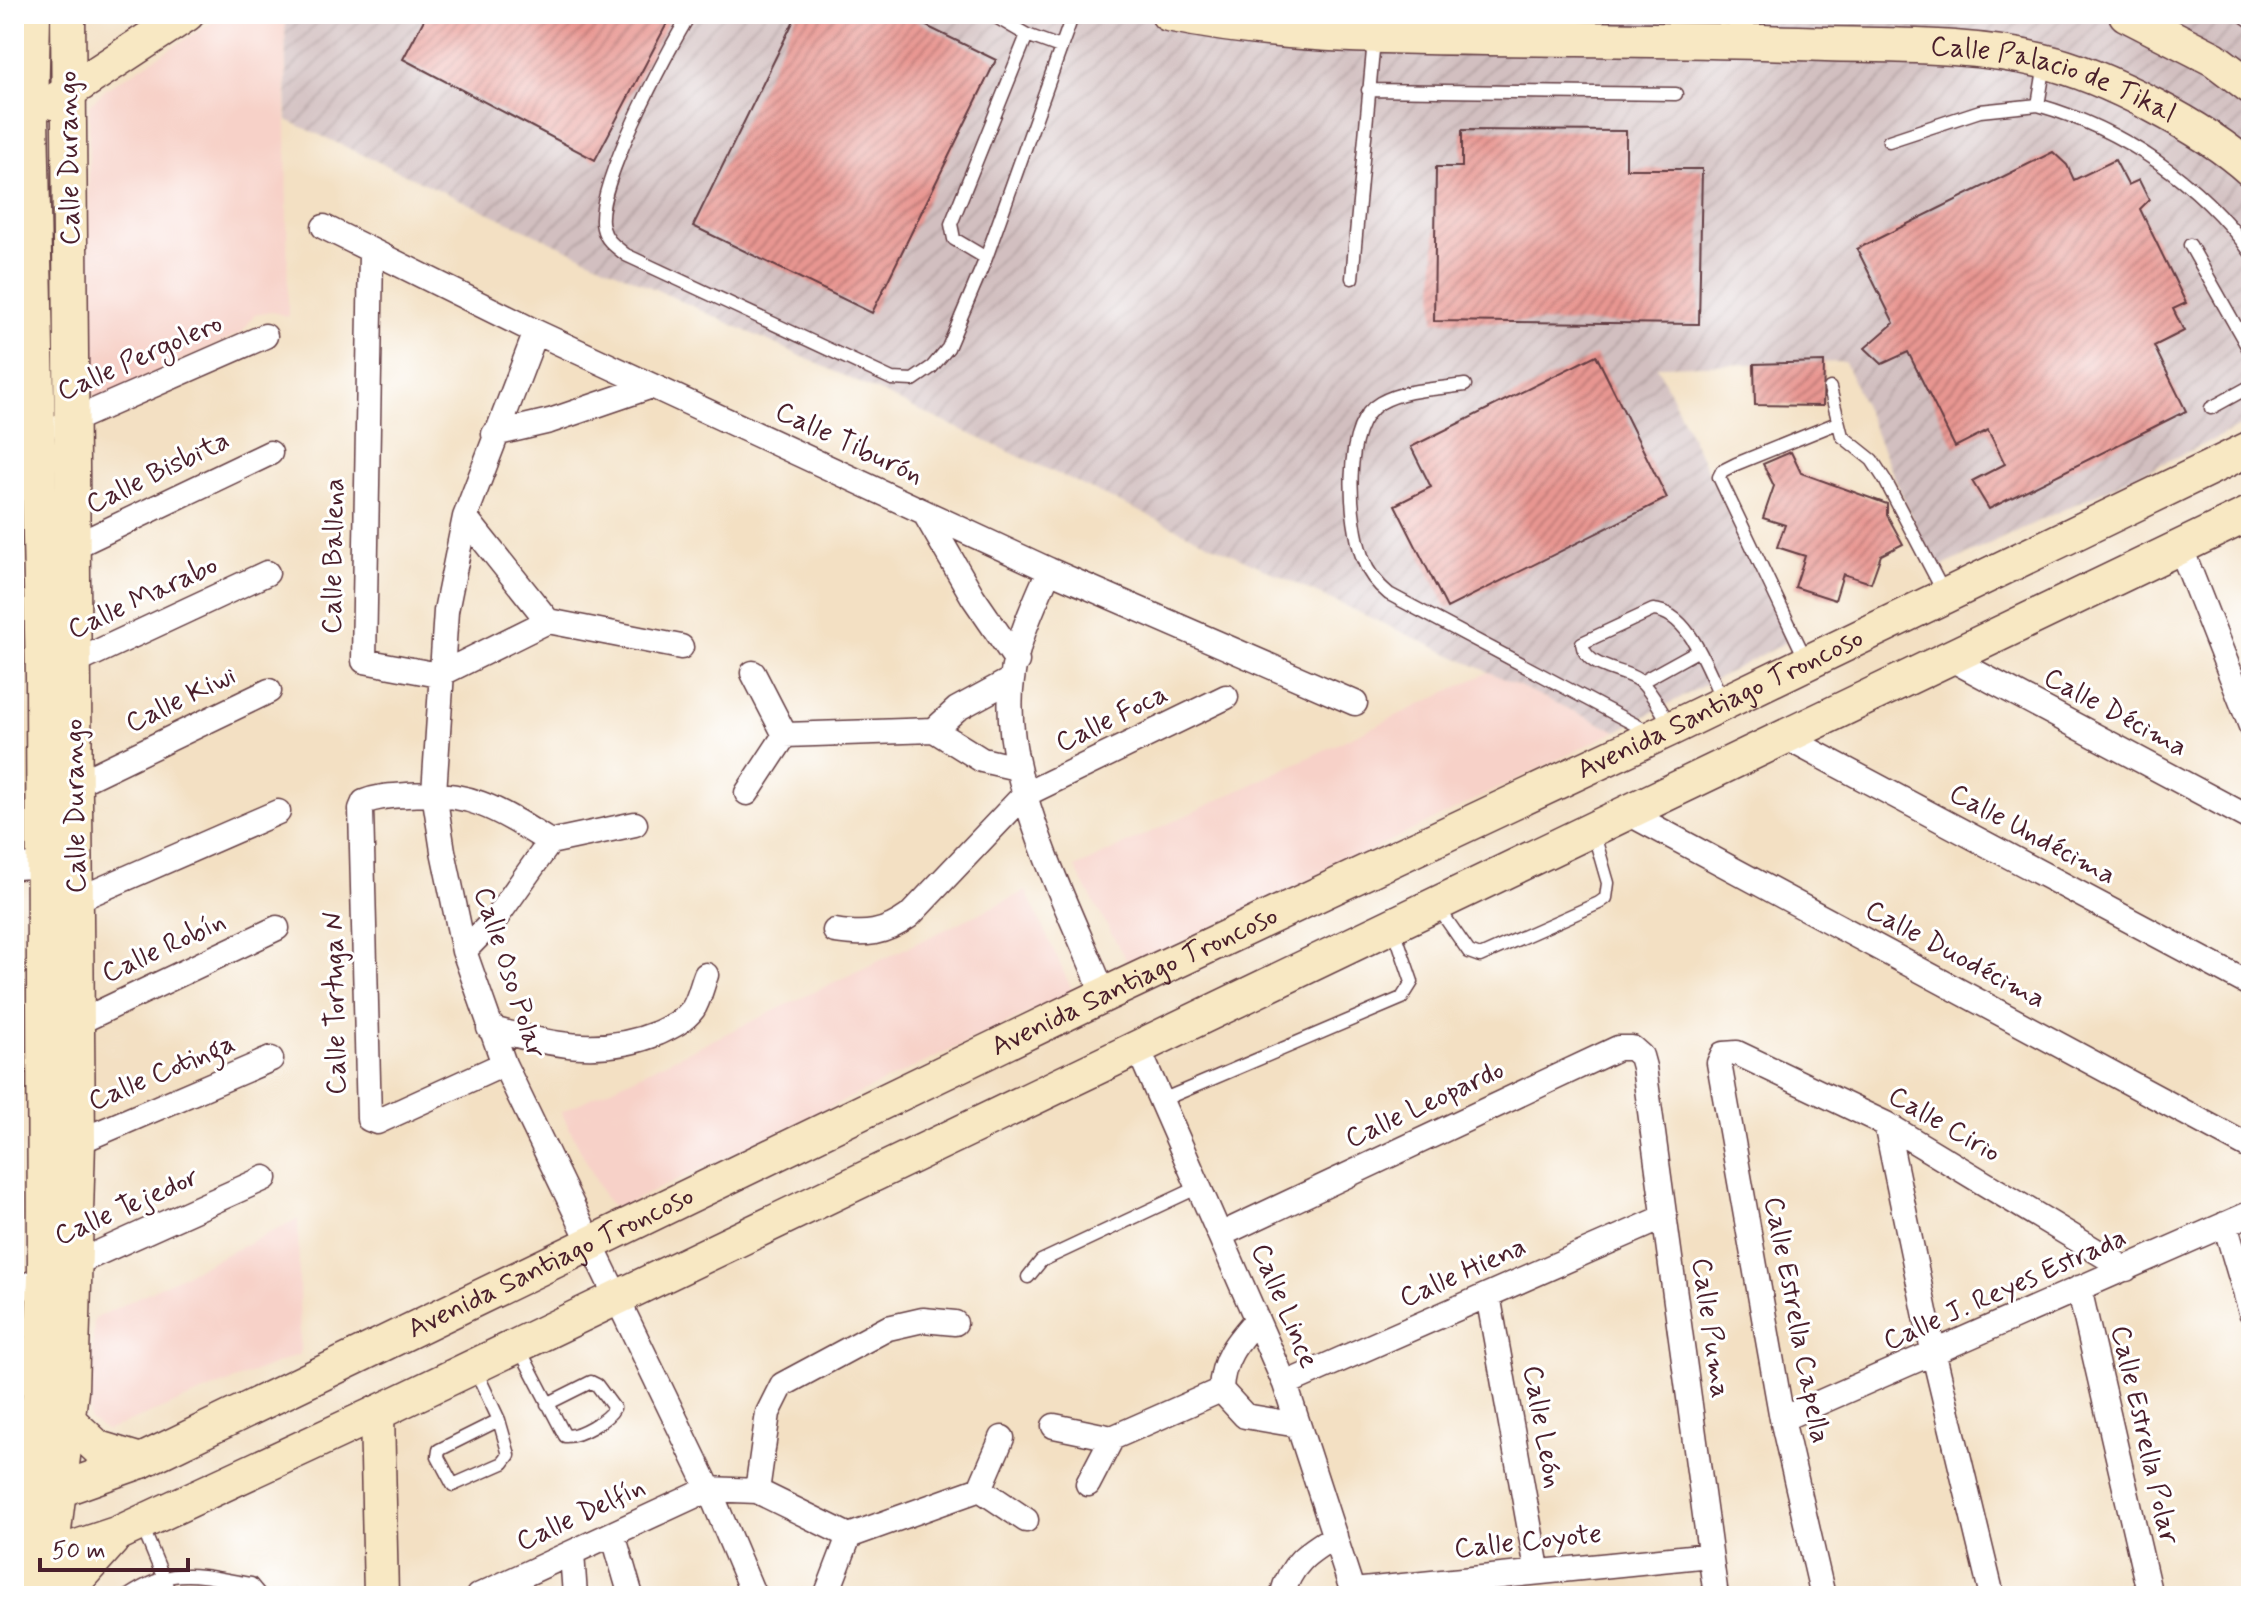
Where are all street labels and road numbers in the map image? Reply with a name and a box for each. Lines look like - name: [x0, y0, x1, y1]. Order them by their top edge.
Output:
- street label: Calle Palacio de Tikal: [1929, 28, 2183, 133]
- street label: Calle Durango: [50, 70, 90, 246]
- street label: Calle Pergolero: [52, 305, 229, 413]
- street label: Calle Tiburón: [769, 394, 929, 494]
- street label: Calle Bisbita: [80, 422, 236, 524]
- street label: Calle Ballena: [314, 478, 354, 634]
- street label: Calle Marabo: [62, 547, 224, 649]
- street label: Avenida Santiago Troncoso: [1571, 620, 1870, 789]
- street label: Calle Kiwi: [120, 657, 242, 743]
- street label: Calle Décima: [2037, 660, 2193, 766]
- street label: Calle Foca: [1050, 676, 1174, 762]
- street label: Calle Durango: [56, 718, 96, 894]
- street label: Calle Undécima: [1942, 776, 2122, 894]
- street label: Calle Oso Polar: [464, 882, 554, 1064]
- street label: Calle Duodécima: [1858, 892, 2052, 1018]
- street label: Avenida Santiago Troncoso: [985, 897, 1284, 1065]
- street label: Calle Robín: [96, 903, 232, 993]
- street label: Calle Tortuga N: [316, 911, 356, 1095]
- street label: Calle Cotinga: [83, 1025, 242, 1123]
- street label: Calle Leopardo: [1340, 1052, 1510, 1158]
- street label: Calle Cirio: [1881, 1078, 2007, 1172]
- street label: Calle Tejedor: [49, 1159, 205, 1255]
- street label: Avenida Santiago Troncoso: [402, 1178, 700, 1348]
- street label: Calle Estrella Capella: [1754, 1193, 1838, 1447]
- street label: Calle J. Reyes Estrada: [1878, 1220, 2132, 1360]
- street label: Calle Hiena: [1394, 1229, 1532, 1317]
- street label: Calle Lince: [1241, 1238, 1327, 1374]
- street label: Calle Puma: [1682, 1255, 1738, 1401]
- street label: Calle Estrella Polar: [2101, 1322, 2187, 1549]
- street label: Calle León: [1513, 1363, 1571, 1491]
- street label: Calle Delfín: [511, 1469, 651, 1561]
- street label: Calle Coyote: [1452, 1516, 1604, 1568]

